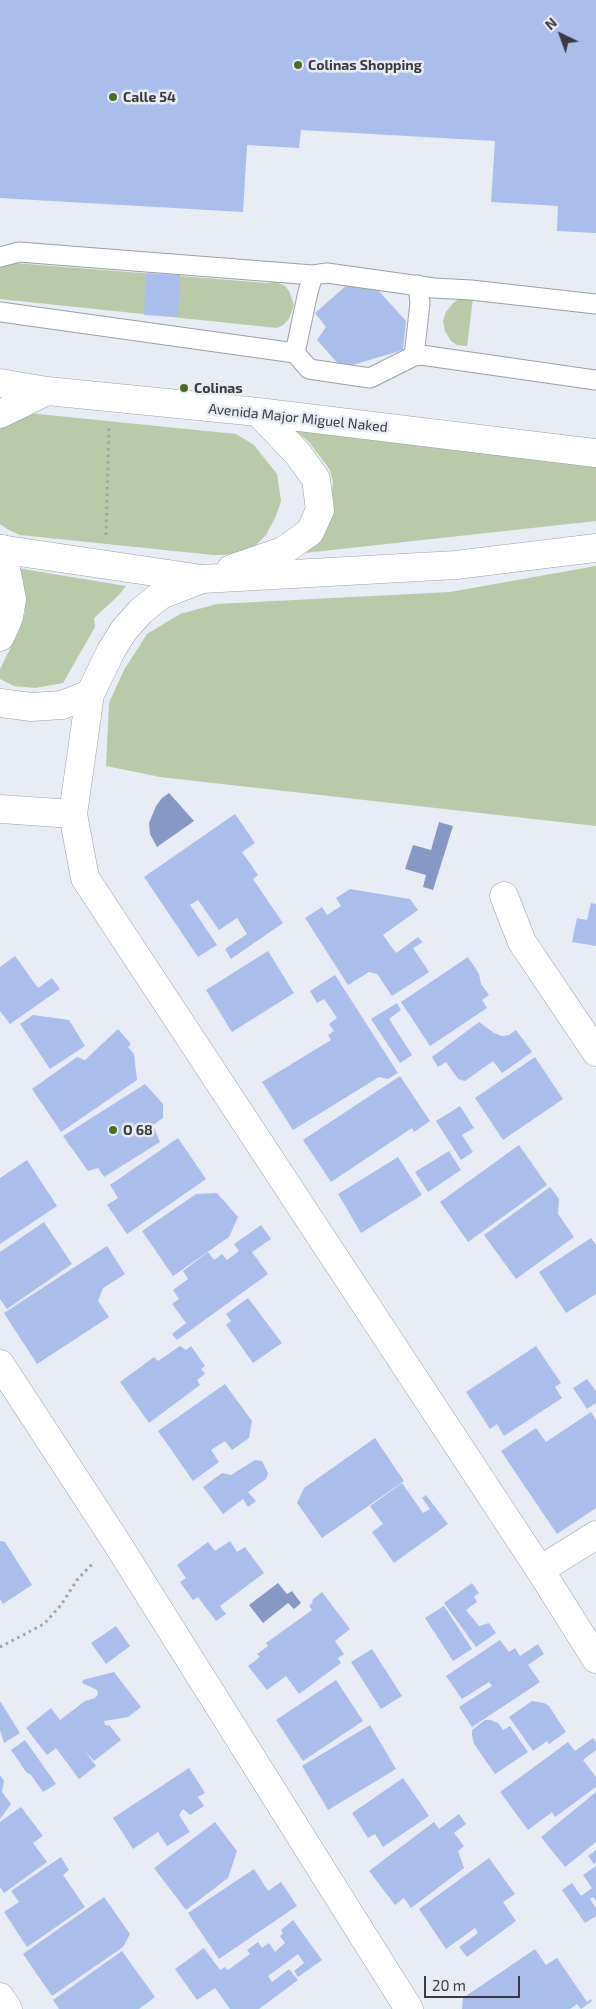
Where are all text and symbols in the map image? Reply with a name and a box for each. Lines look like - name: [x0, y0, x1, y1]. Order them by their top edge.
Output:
- north arrow: [536, 10, 586, 60]
- text: N: [541, 14, 560, 33]
- place label: Colinas Shopping: [308, 57, 422, 73]
- marker: Colinas Shopping: [292, 59, 304, 71]
- place label: Calle 54: [123, 89, 176, 105]
- marker: Calle 54: [107, 91, 119, 103]
- place label: Colinas: [194, 380, 243, 396]
- marker: Colinas: [178, 382, 190, 394]
- street label: Avenida Major Miguel Naked: [208, 400, 388, 436]
- place label: O 68: [123, 1122, 153, 1138]
- marker: O 68: [107, 1124, 119, 1136]
- scale bar: [426, 1966, 522, 1998]
- text: 20 m: [432, 1976, 466, 1994]

